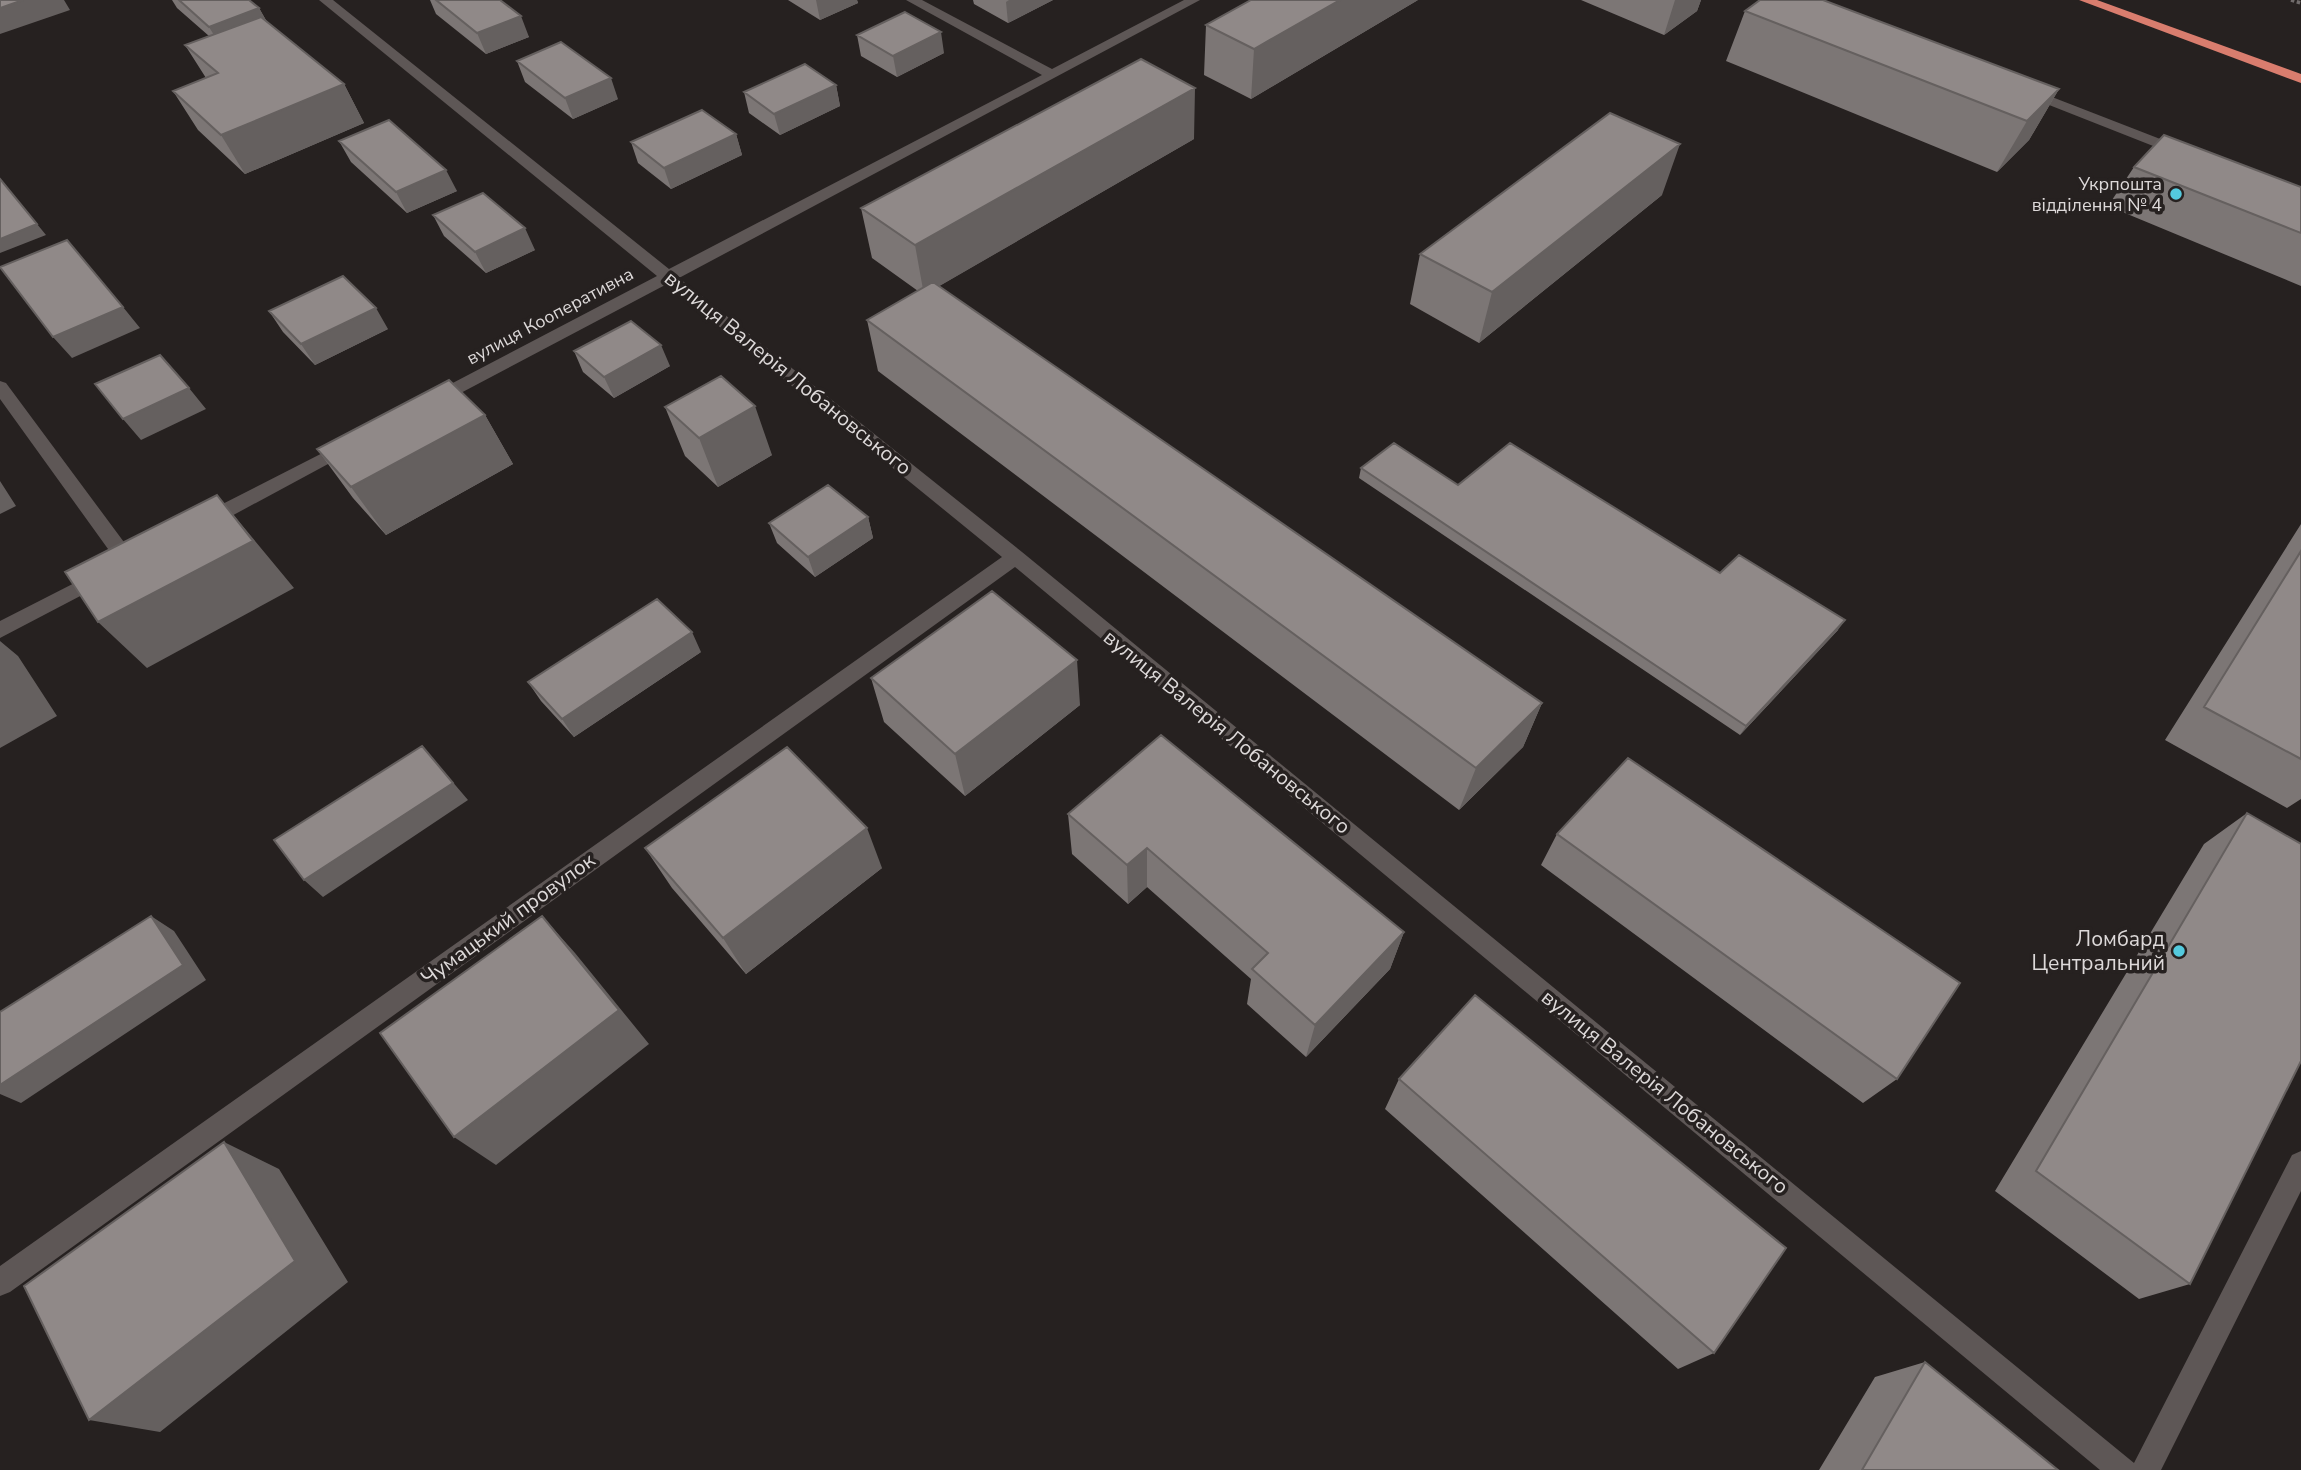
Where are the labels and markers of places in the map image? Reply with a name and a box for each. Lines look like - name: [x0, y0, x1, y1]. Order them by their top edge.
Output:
- place label: Укрпошта відділення № 4: [2032, 172, 2162, 217]
- marker: Укрпошта відділення № 4: [2168, 186, 2184, 202]
- place label: Ломбард Центральний: [2031, 925, 2165, 977]
- marker: Ломбард Центральний: [2171, 943, 2187, 959]

